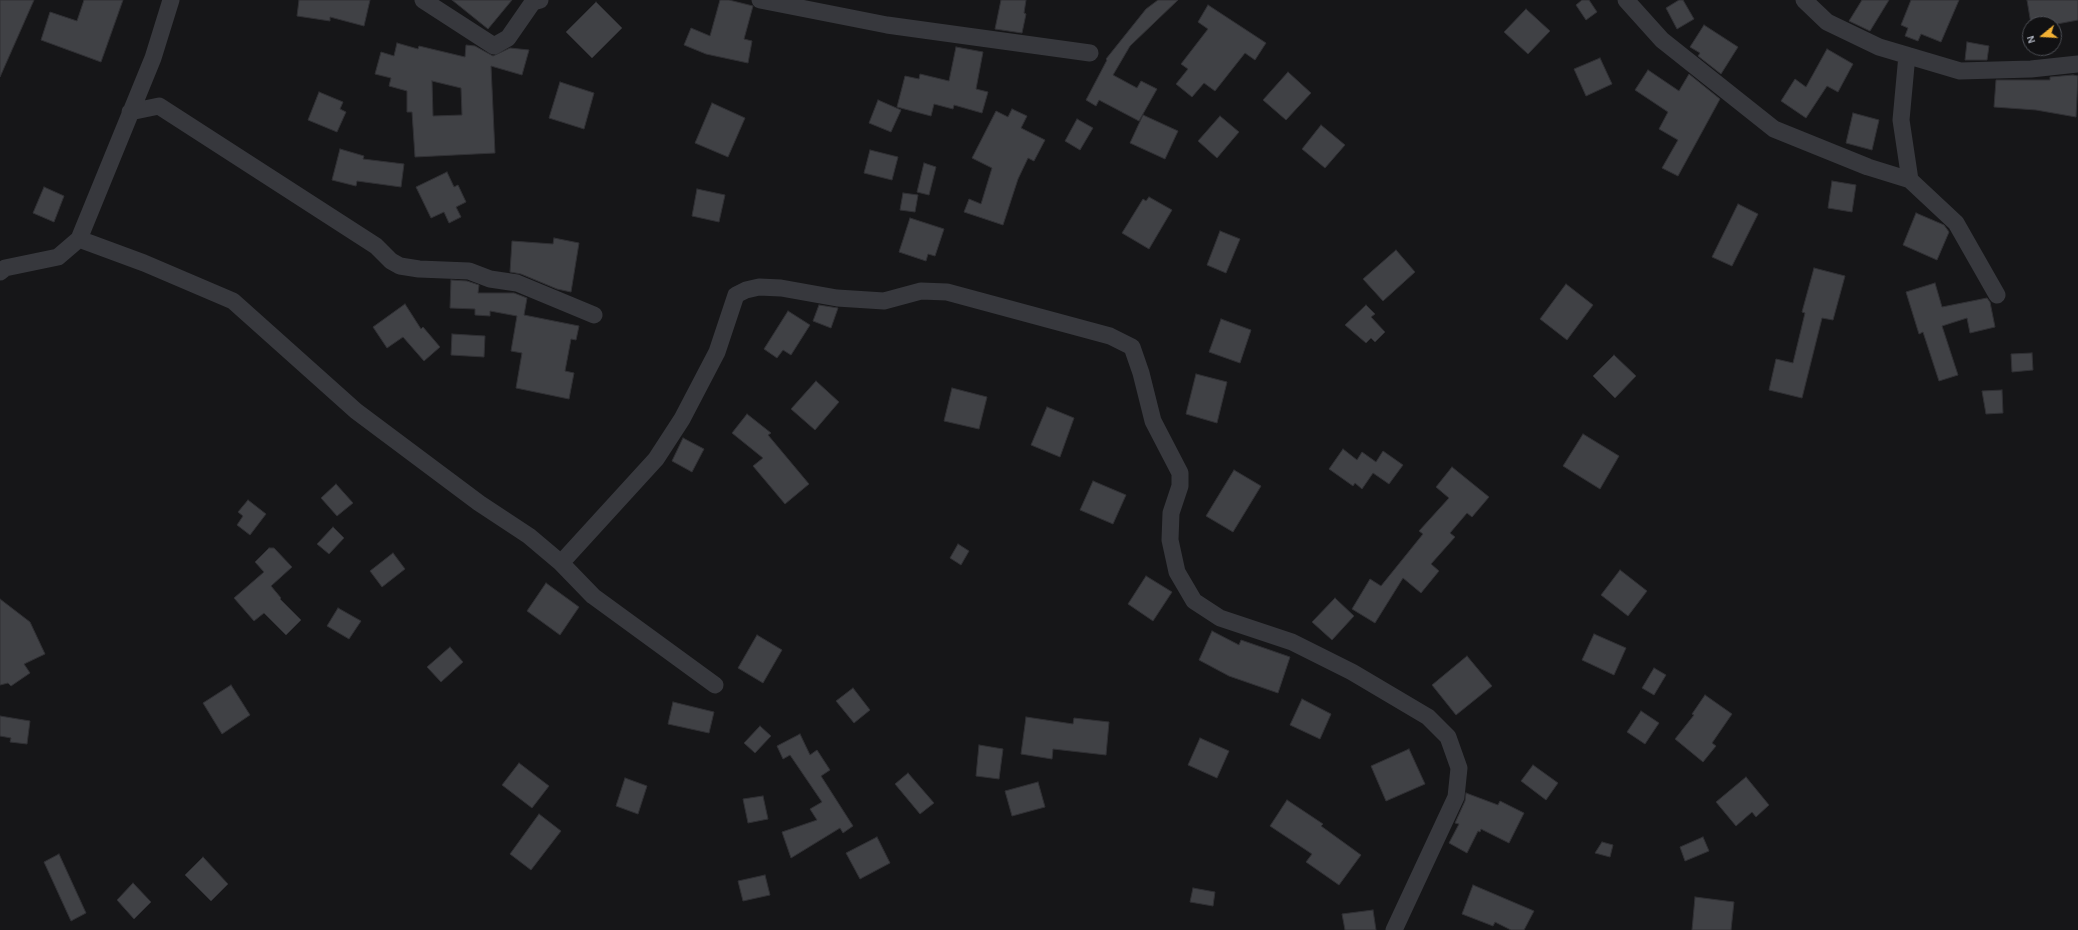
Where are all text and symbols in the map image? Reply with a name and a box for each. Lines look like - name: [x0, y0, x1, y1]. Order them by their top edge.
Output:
- north arrow: [2022, 16, 2062, 56]
- text: N: [2025, 34, 2037, 45]

